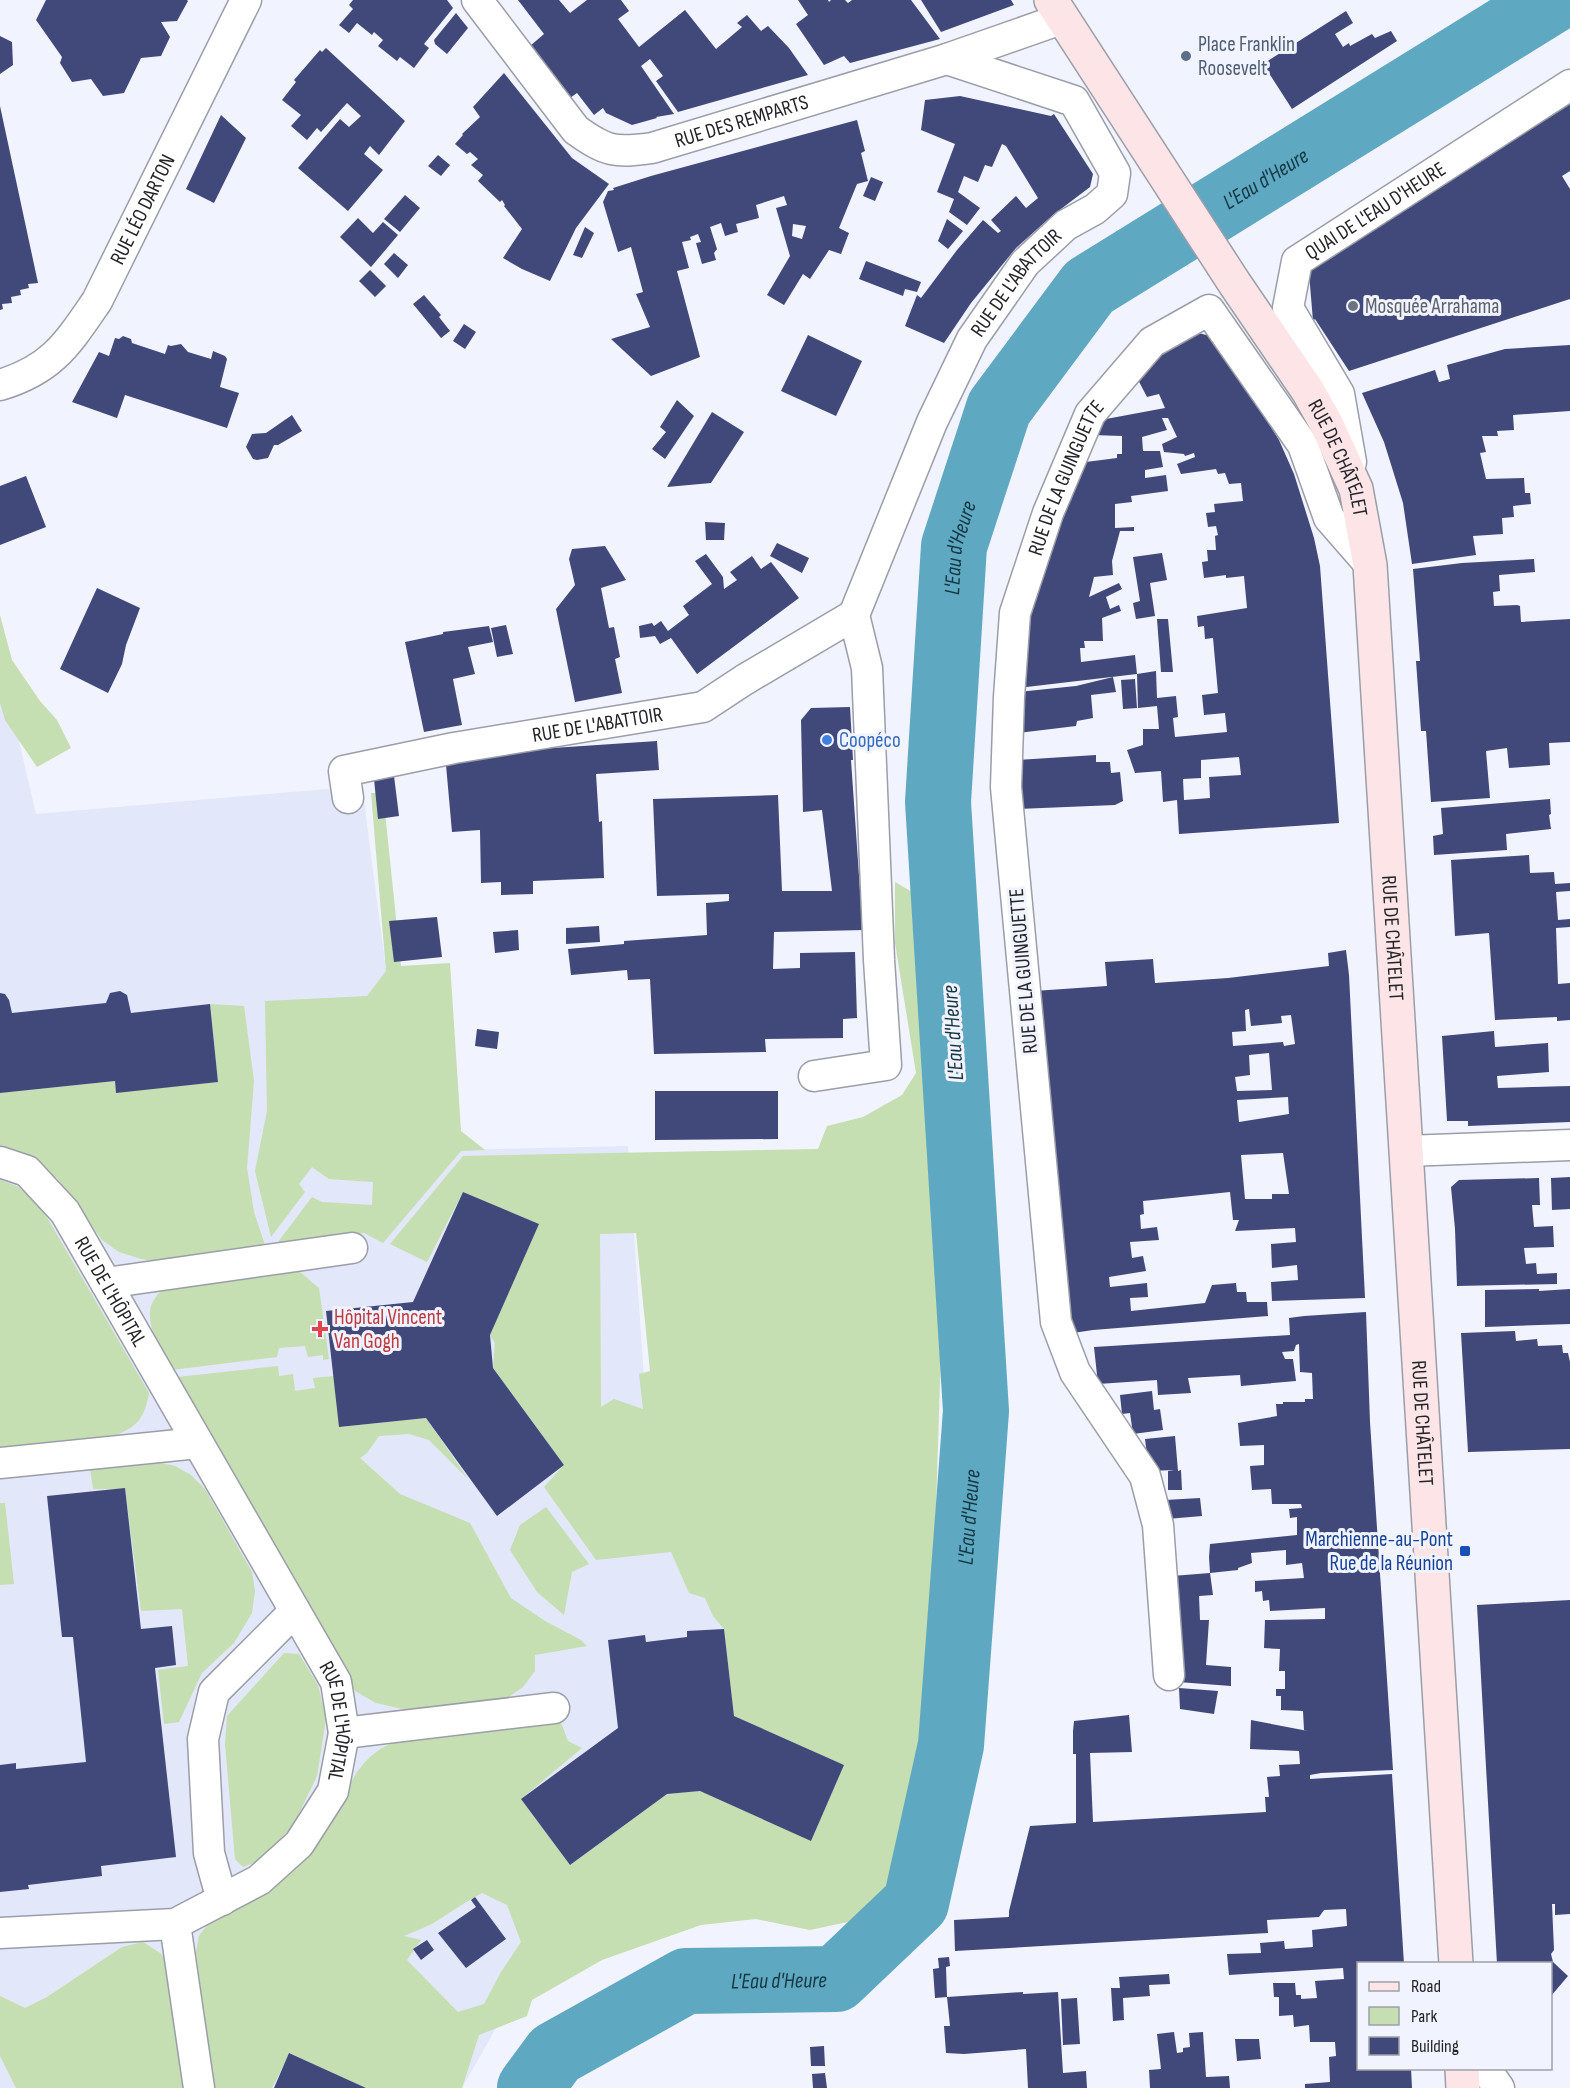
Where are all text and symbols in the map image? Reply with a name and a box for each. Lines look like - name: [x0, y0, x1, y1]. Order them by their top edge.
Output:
- place label: Place Franklin Roosevelt: [1198, 32, 1295, 81]
- marker: Place Franklin Roosevelt: [1179, 49, 1193, 63]
- street label: RUE DES REMPARTS: [672, 90, 811, 153]
- water label: L'Eau d'Heure: [1218, 142, 1314, 216]
- street label: RUE LÉO DARTON: [105, 150, 181, 269]
- street label: QUAI DE L'EAU D'HEURE: [1301, 157, 1450, 265]
- street label: RUE DE L'ABATTOIR: [966, 223, 1067, 342]
- place label: Mosquée Arrahama: [1365, 294, 1499, 319]
- marker: Mosquée Arrahama: [1346, 299, 1360, 313]
- street label: RUE DE LA GUINGUETTE: [1023, 395, 1109, 559]
- street label: RUE DE CHÂTELET: [1302, 395, 1373, 519]
- water label: L'Eau d'Heure: [939, 497, 983, 596]
- street label: RUE DE L'ABATTOIR: [530, 702, 665, 748]
- place label: Coopéco: [839, 728, 901, 753]
- marker: Coopéco: [820, 733, 834, 747]
- street label: RUE DE CHÂTELET: [1376, 875, 1409, 1002]
- street label: RUE DE LA GUINGUETTE: [1004, 887, 1043, 1055]
- water label: L'Eau d'Heure: [937, 984, 970, 1081]
- street label: RUE DE L'HÔPITAL: [69, 1232, 152, 1351]
- place label: Hôpital Vincent Van Gogh: [334, 1305, 442, 1354]
- marker: Hôpital Vincent Van Gogh: [311, 1320, 329, 1338]
- street label: RUE DE CHÂTELET: [1406, 1360, 1439, 1487]
- water label: L'Eau d'Heure: [953, 1468, 987, 1566]
- place label: Marchienne-au-Pont Rue de la Réunion: [1305, 1527, 1453, 1576]
- marker: Marchienne-au-Pont Rue de la Réunion: [1458, 1544, 1472, 1558]
- street label: RUE DE L'HÔPITAL: [314, 1657, 356, 1783]
- legend: [1357, 1962, 1552, 2070]
- water label: L'Eau d'Heure: [731, 1967, 827, 1995]
- text: Road: [1411, 1976, 1441, 1997]
- text: Park: [1411, 2006, 1437, 2027]
- text: Building: [1411, 2036, 1459, 2057]

